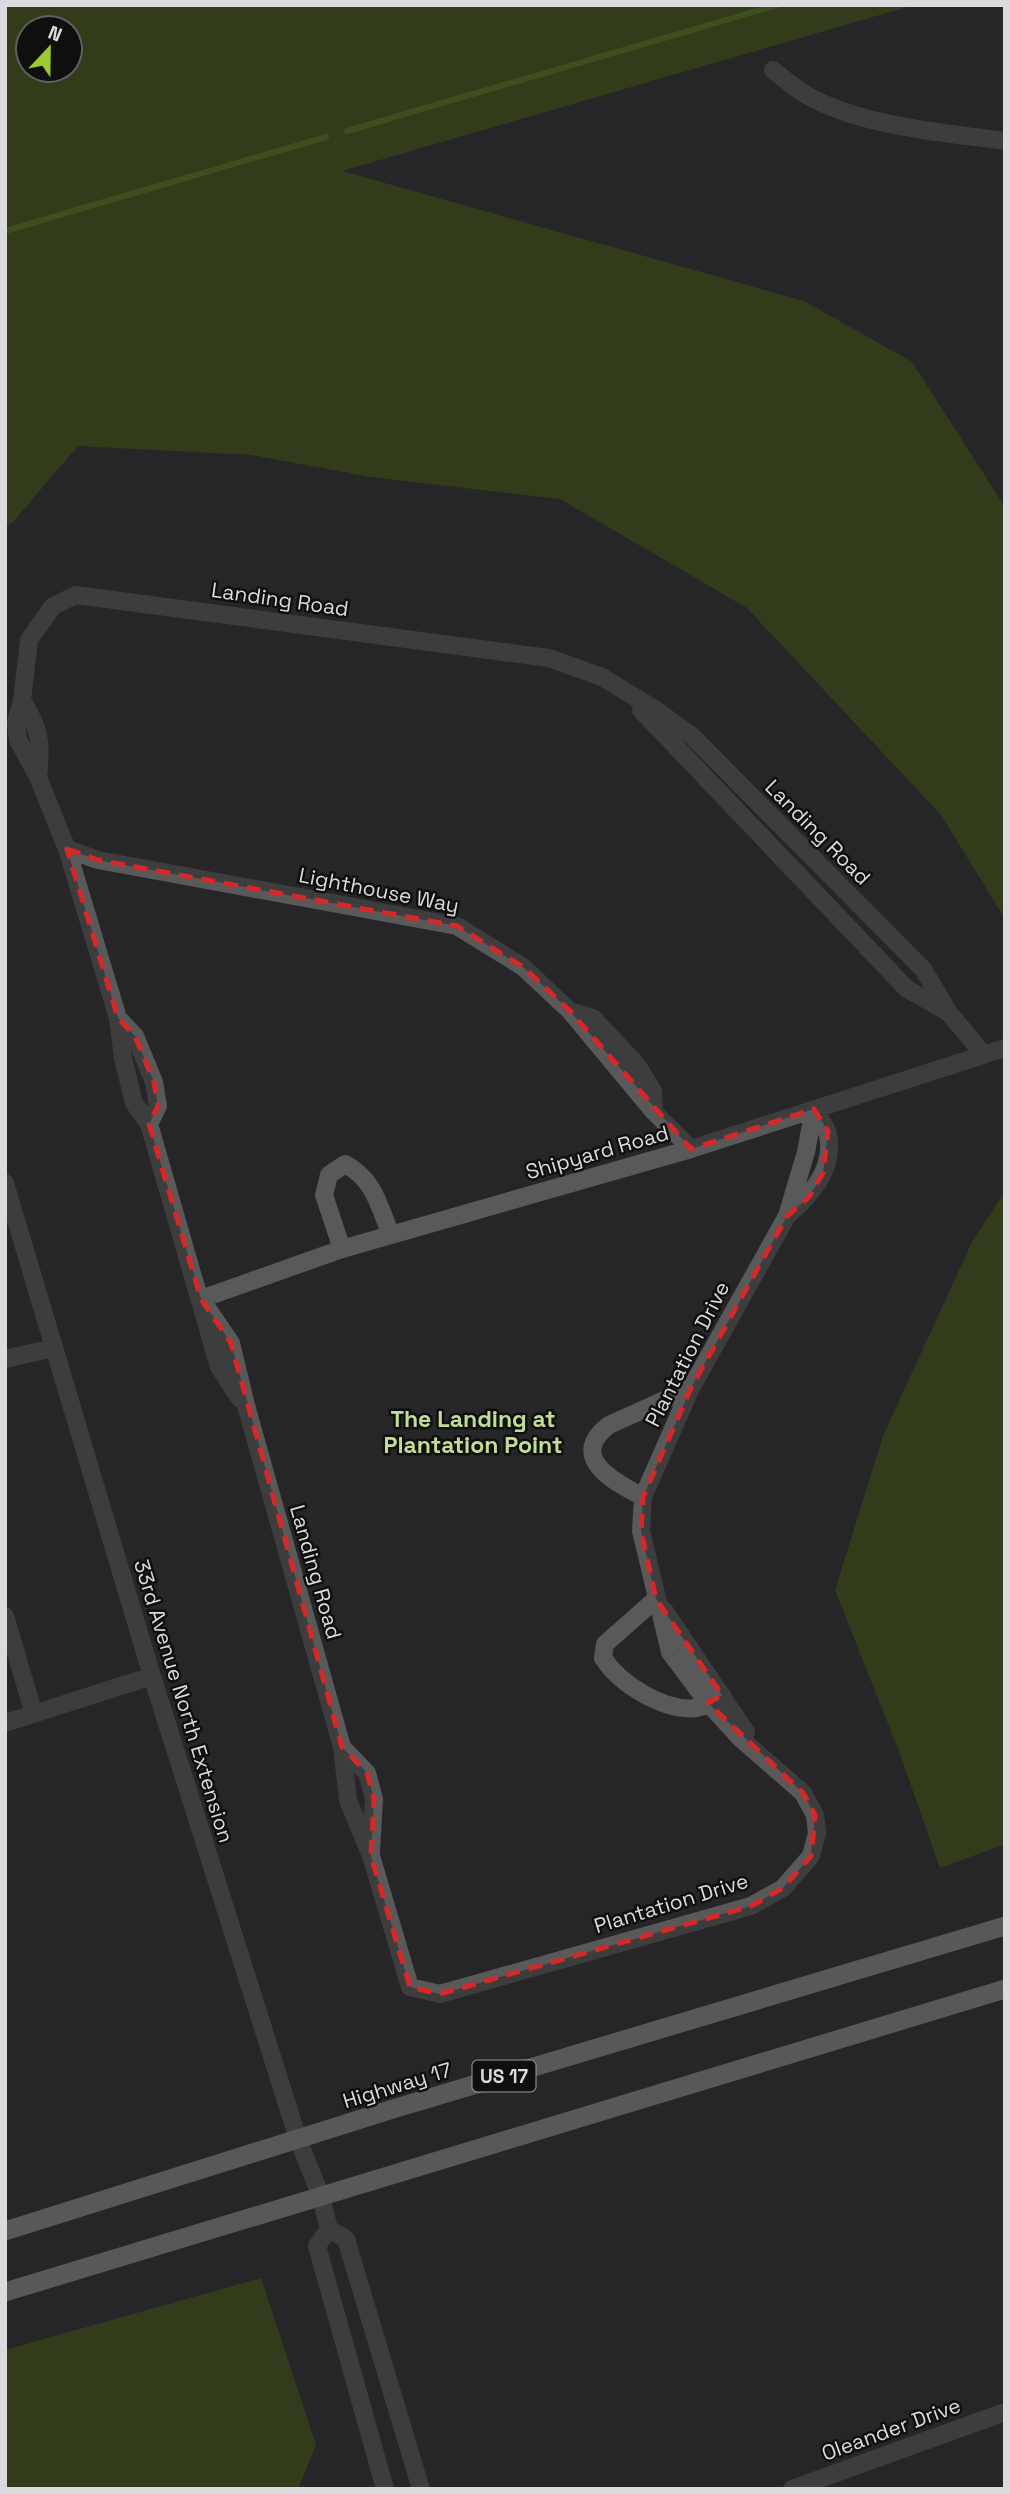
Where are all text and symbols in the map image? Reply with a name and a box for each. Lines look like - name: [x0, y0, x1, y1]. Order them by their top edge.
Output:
- north arrow: [14, 14, 84, 84]
- text: N: [45, 20, 66, 48]
- street label: Landing Road: [210, 576, 350, 622]
- street label: Landing Road: [760, 774, 876, 890]
- street label: Lighthouse Way: [297, 861, 461, 919]
- street label: Shipyard Road: [522, 1119, 672, 1185]
- street label: Plantation Drive: [639, 1277, 735, 1431]
- district label: The Landing at Plantation Point: [384, 1404, 562, 1460]
- street label: Landing Road: [284, 1502, 348, 1642]
- street label: 33rd Avenue North Extension: [128, 1556, 240, 1846]
- street label: Plantation Drive: [591, 1867, 751, 1939]
- street label: Highway 17: [339, 2056, 455, 2114]
- road number: US 17: [472, 2060, 536, 2092]
- street label: Oleander Drive: [818, 2391, 964, 2467]

